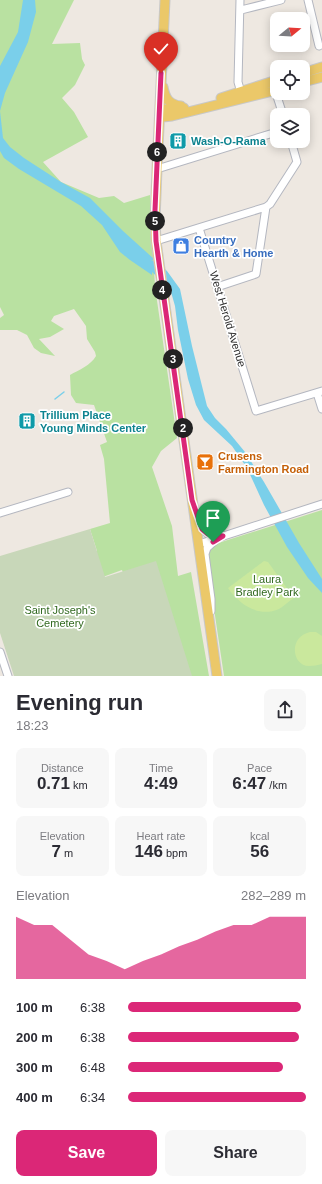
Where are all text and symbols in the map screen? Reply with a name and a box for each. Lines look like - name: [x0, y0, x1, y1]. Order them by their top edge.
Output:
- north arrow: [270, 12, 310, 52]
- map controls: [270, 12, 310, 148]
- pin: [144, 32, 178, 73]
- icon: check: [150, 38, 172, 60]
- button: locate: [270, 60, 310, 100]
- button: layers: [270, 108, 310, 148]
- building icon: Wash-O-Rama: [168, 131, 188, 151]
- place label: Wash-O-Rama: [191, 135, 267, 147]
- pin: 6: [147, 142, 167, 162]
- text: 6: [154, 146, 160, 158]
- pin: 5: [145, 211, 165, 231]
- text: 5: [152, 215, 158, 227]
- place label: Country Hearth & Home: [194, 234, 273, 259]
- shop icon: Country Hearth & Home: [171, 236, 191, 256]
- street label: West Herold Avenue: [208, 269, 248, 369]
- pin: 4: [152, 280, 172, 300]
- text: 4: [159, 284, 165, 296]
- pin: 3: [163, 349, 183, 369]
- text: 3: [170, 353, 176, 365]
- place label: Trillium Place Young Minds Center: [40, 409, 147, 434]
- building icon: Trillium Place Young Minds Center: [17, 411, 37, 431]
- pin: 2: [173, 418, 193, 438]
- text: 2: [180, 422, 186, 434]
- place label: Crusens Farmington Road: [218, 450, 309, 475]
- bar icon: Crusens Farmington Road: [195, 452, 215, 472]
- pin: [196, 501, 230, 542]
- icon: arrive: [202, 507, 224, 529]
- park label: Laura Bradley Park: [236, 573, 299, 598]
- park label: Saint Joseph's Cemetery: [24, 604, 96, 629]
- button: share: [264, 689, 306, 731]
- text: Evening run: [16, 690, 143, 715]
- text: 18:23: [16, 718, 49, 733]
- text: Distance: [41, 762, 84, 774]
- text: Time: [149, 762, 173, 774]
- text: Pace: [247, 762, 272, 774]
- text: 0.71: [37, 774, 70, 793]
- text: 4:49: [144, 774, 178, 793]
- text: 6:47: [232, 774, 266, 793]
- text: km: [70, 779, 88, 791]
- text: /km: [266, 779, 287, 791]
- text: Elevation: [40, 830, 85, 842]
- text: Heart rate: [137, 830, 185, 842]
- text: kcal: [250, 830, 269, 842]
- text: 7: [51, 842, 61, 861]
- text: 146: [135, 842, 163, 861]
- text: 56: [250, 842, 269, 861]
- text: m: [61, 847, 73, 859]
- text: bpm: [163, 847, 187, 859]
- text: Elevation: [16, 888, 69, 903]
- text: 282–289 m: [241, 888, 306, 903]
- text: 100 m: [16, 1000, 53, 1015]
- text: 6:38: [80, 1000, 105, 1015]
- text: 200 m: [16, 1030, 53, 1045]
- text: 6:38: [80, 1030, 105, 1045]
- text: 300 m: [16, 1060, 53, 1075]
- text: 6:48: [80, 1060, 105, 1075]
- text: 400 m: [16, 1090, 53, 1105]
- text: 6:34: [80, 1090, 105, 1105]
- button: Save: [16, 1130, 157, 1176]
- button: Share: [165, 1130, 306, 1176]

